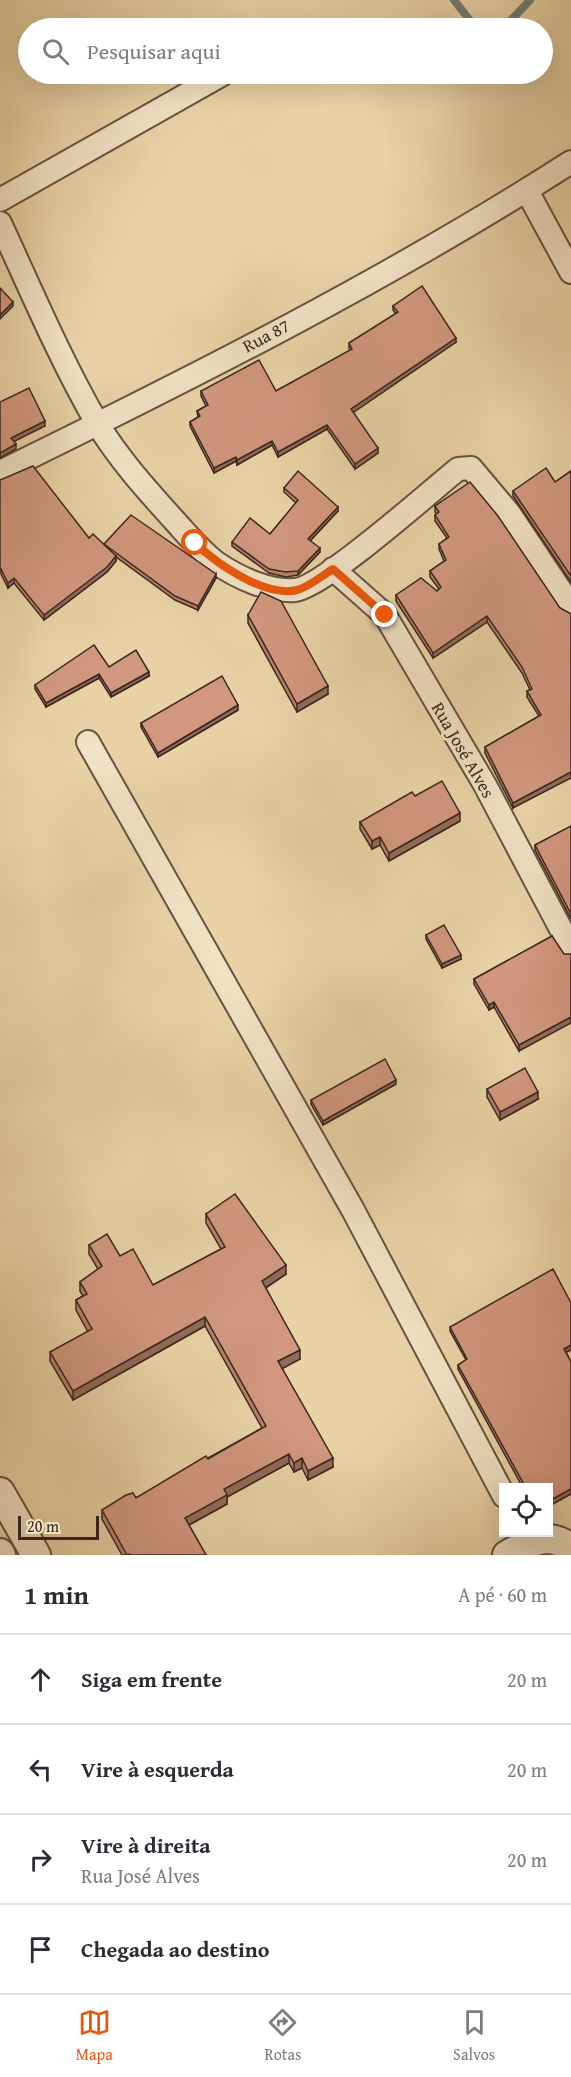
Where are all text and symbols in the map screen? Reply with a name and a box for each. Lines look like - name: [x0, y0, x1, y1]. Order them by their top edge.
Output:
- search box: [18, 18, 553, 84]
- icon: search: [39, 35, 72, 68]
- text: Pesquisar aqui: [87, 35, 221, 67]
- street label: Rua 87: [237, 312, 294, 359]
- route start: [181, 529, 207, 555]
- route end: [371, 601, 397, 627]
- street label: Rua José Alves: [425, 697, 502, 803]
- map controls: [499, 1483, 553, 1537]
- button: locate: [499, 1483, 553, 1537]
- scale bar: [18, 1513, 99, 1540]
- text: 20 m: [27, 1514, 59, 1538]
- text: 1 min: [24, 1575, 89, 1614]
- text: A pé · 60 m: [458, 1580, 547, 1609]
- icon: ahead: [24, 1663, 57, 1696]
- text: Siga em frente: [81, 1663, 222, 1695]
- text: 20 m: [507, 1665, 547, 1694]
- icon: left: [24, 1753, 57, 1786]
- text: Vire à esquerda: [81, 1753, 234, 1785]
- text: 20 m: [507, 1755, 547, 1784]
- text: Vire à direita: [81, 1829, 211, 1861]
- icon: right: [24, 1843, 57, 1876]
- text: 20 m: [507, 1845, 547, 1874]
- text: Rua José Alves: [81, 1861, 200, 1890]
- icon: arrive: [24, 1933, 57, 1966]
- text: Chegada ao destino: [81, 1933, 269, 1965]
- tab: Mapa: [76, 2006, 113, 2066]
- tab: Rotas: [264, 2006, 301, 2066]
- tab: Salvos: [453, 2006, 495, 2066]

